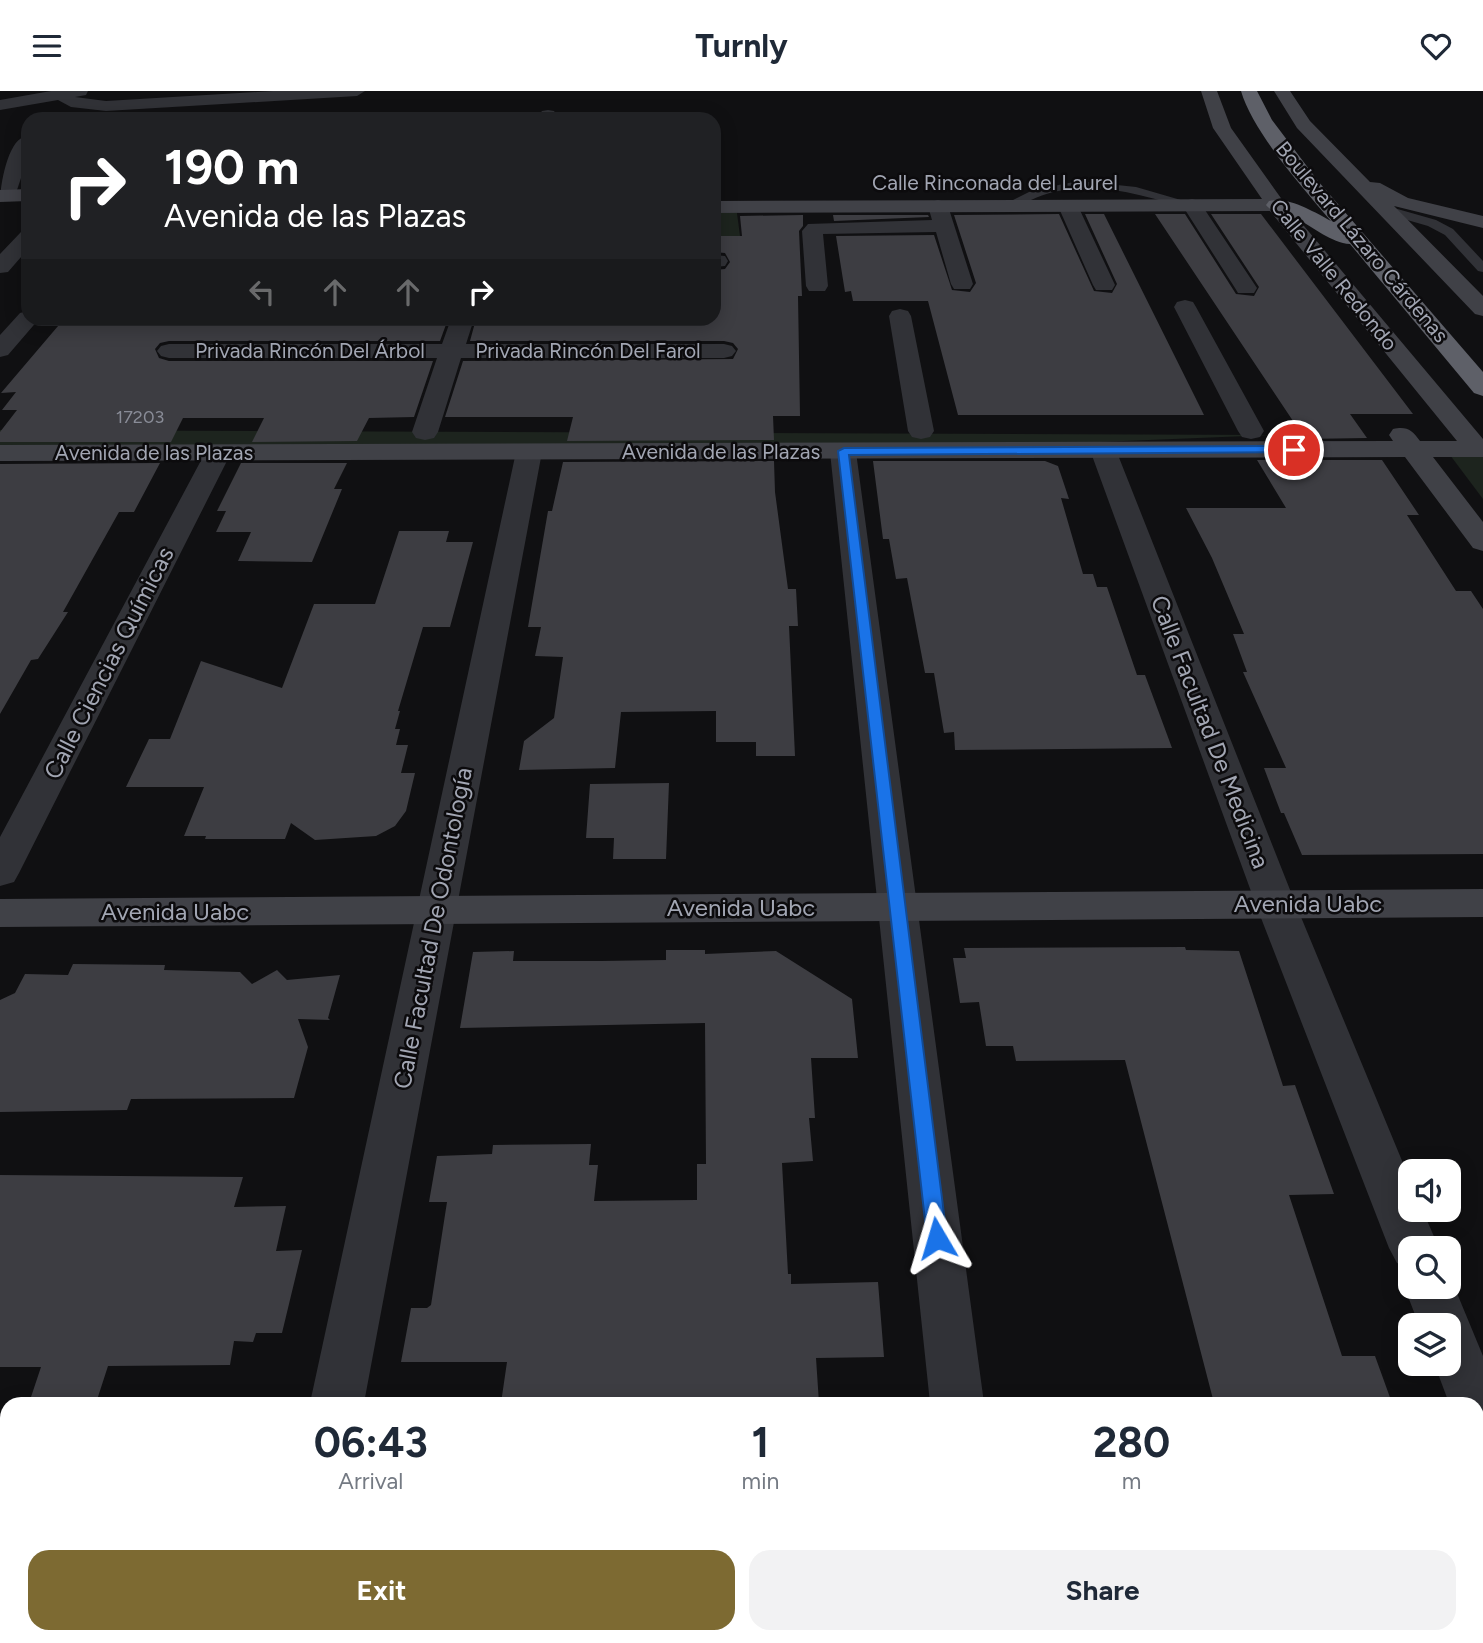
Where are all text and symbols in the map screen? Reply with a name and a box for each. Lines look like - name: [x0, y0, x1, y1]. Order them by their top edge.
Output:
- icon: menu: [28, 27, 66, 65]
- text: Turnly: [695, 27, 788, 65]
- icon: heart: [1417, 27, 1455, 65]
- street label: Boulevard Lázaro Cárdenas: [1271, 136, 1454, 347]
- text: 190 m: [164, 137, 299, 196]
- icon: right: [49, 140, 140, 231]
- street label: Calle Rinconada del Laurel: [872, 170, 1118, 195]
- street label: Calle Valle Redondo: [1266, 194, 1403, 355]
- text: Avenida de las Plazas: [164, 197, 466, 235]
- icon: left: [243, 273, 281, 311]
- icon: ahead: [316, 273, 354, 311]
- icon: ahead: [389, 273, 427, 311]
- icon: right: [462, 273, 500, 311]
- street label: Privada Rincón Del Árbol: [195, 338, 425, 363]
- street label: Privada Rincón Del Farol: [475, 338, 701, 363]
- house number: 17203: [116, 406, 164, 428]
- pin: [1264, 420, 1324, 480]
- icon: arrive: [1275, 431, 1313, 469]
- street label: Avenida de las Plazas: [622, 439, 820, 464]
- street label: Avenida de las Plazas: [55, 440, 253, 465]
- street label: Calle Ciencias Químicas: [37, 542, 180, 784]
- street label: Calle Facultad De Medicina: [1145, 591, 1276, 872]
- street label: Calle Facultad De Odontología: [387, 765, 478, 1091]
- street label: Avenida Uabc: [1234, 889, 1382, 918]
- street label: Avenida Uabc: [667, 893, 815, 922]
- street label: Avenida Uabc: [101, 897, 249, 926]
- map controls: [1398, 1159, 1461, 1376]
- button: sound: [1398, 1159, 1461, 1222]
- position arrow: [900, 1201, 974, 1275]
- button: search: [1398, 1236, 1461, 1299]
- button: layers: [1398, 1313, 1461, 1376]
- text: 06:43: [314, 1417, 428, 1468]
- text: 1: [752, 1417, 769, 1468]
- text: 280: [1093, 1417, 1170, 1468]
- text: Arrival: [338, 1467, 403, 1495]
- text: min: [742, 1467, 779, 1495]
- text: m: [1122, 1467, 1141, 1495]
- button: Exit: [28, 1550, 735, 1630]
- button: Share: [749, 1550, 1456, 1630]

